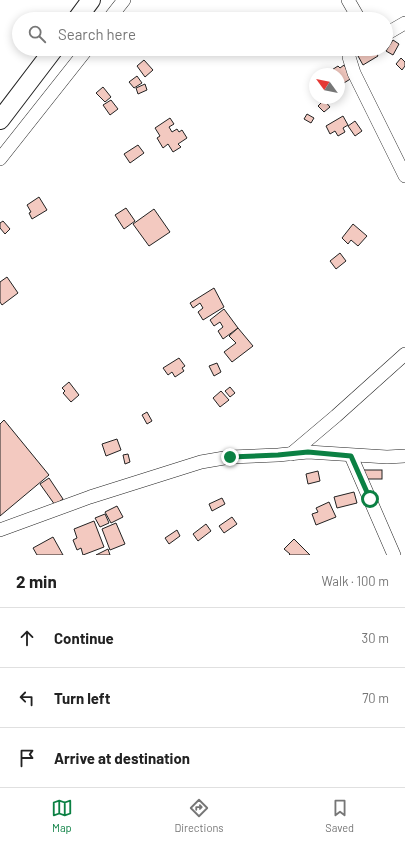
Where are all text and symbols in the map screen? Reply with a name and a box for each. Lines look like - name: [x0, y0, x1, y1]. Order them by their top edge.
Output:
- search box: [12, 12, 393, 56]
- icon: search: [26, 23, 48, 45]
- text: Search here: [58, 25, 136, 43]
- north arrow: [309, 68, 345, 104]
- route end: [221, 448, 239, 466]
- route start: [361, 490, 379, 508]
- text: 2 min: [16, 571, 57, 591]
- text: Walk · 100 m: [322, 573, 389, 589]
- icon: ahead: [16, 627, 38, 649]
- text: Continue: [54, 629, 114, 647]
- text: 30 m: [362, 630, 389, 646]
- icon: left: [16, 687, 38, 709]
- text: Turn left: [54, 689, 110, 707]
- text: 70 m: [362, 690, 389, 706]
- icon: arrive: [16, 747, 38, 769]
- text: Arrive at destination: [54, 749, 190, 767]
- tab: Map: [51, 797, 73, 834]
- tab: Directions: [174, 797, 224, 834]
- tab: Saved: [325, 797, 354, 834]

